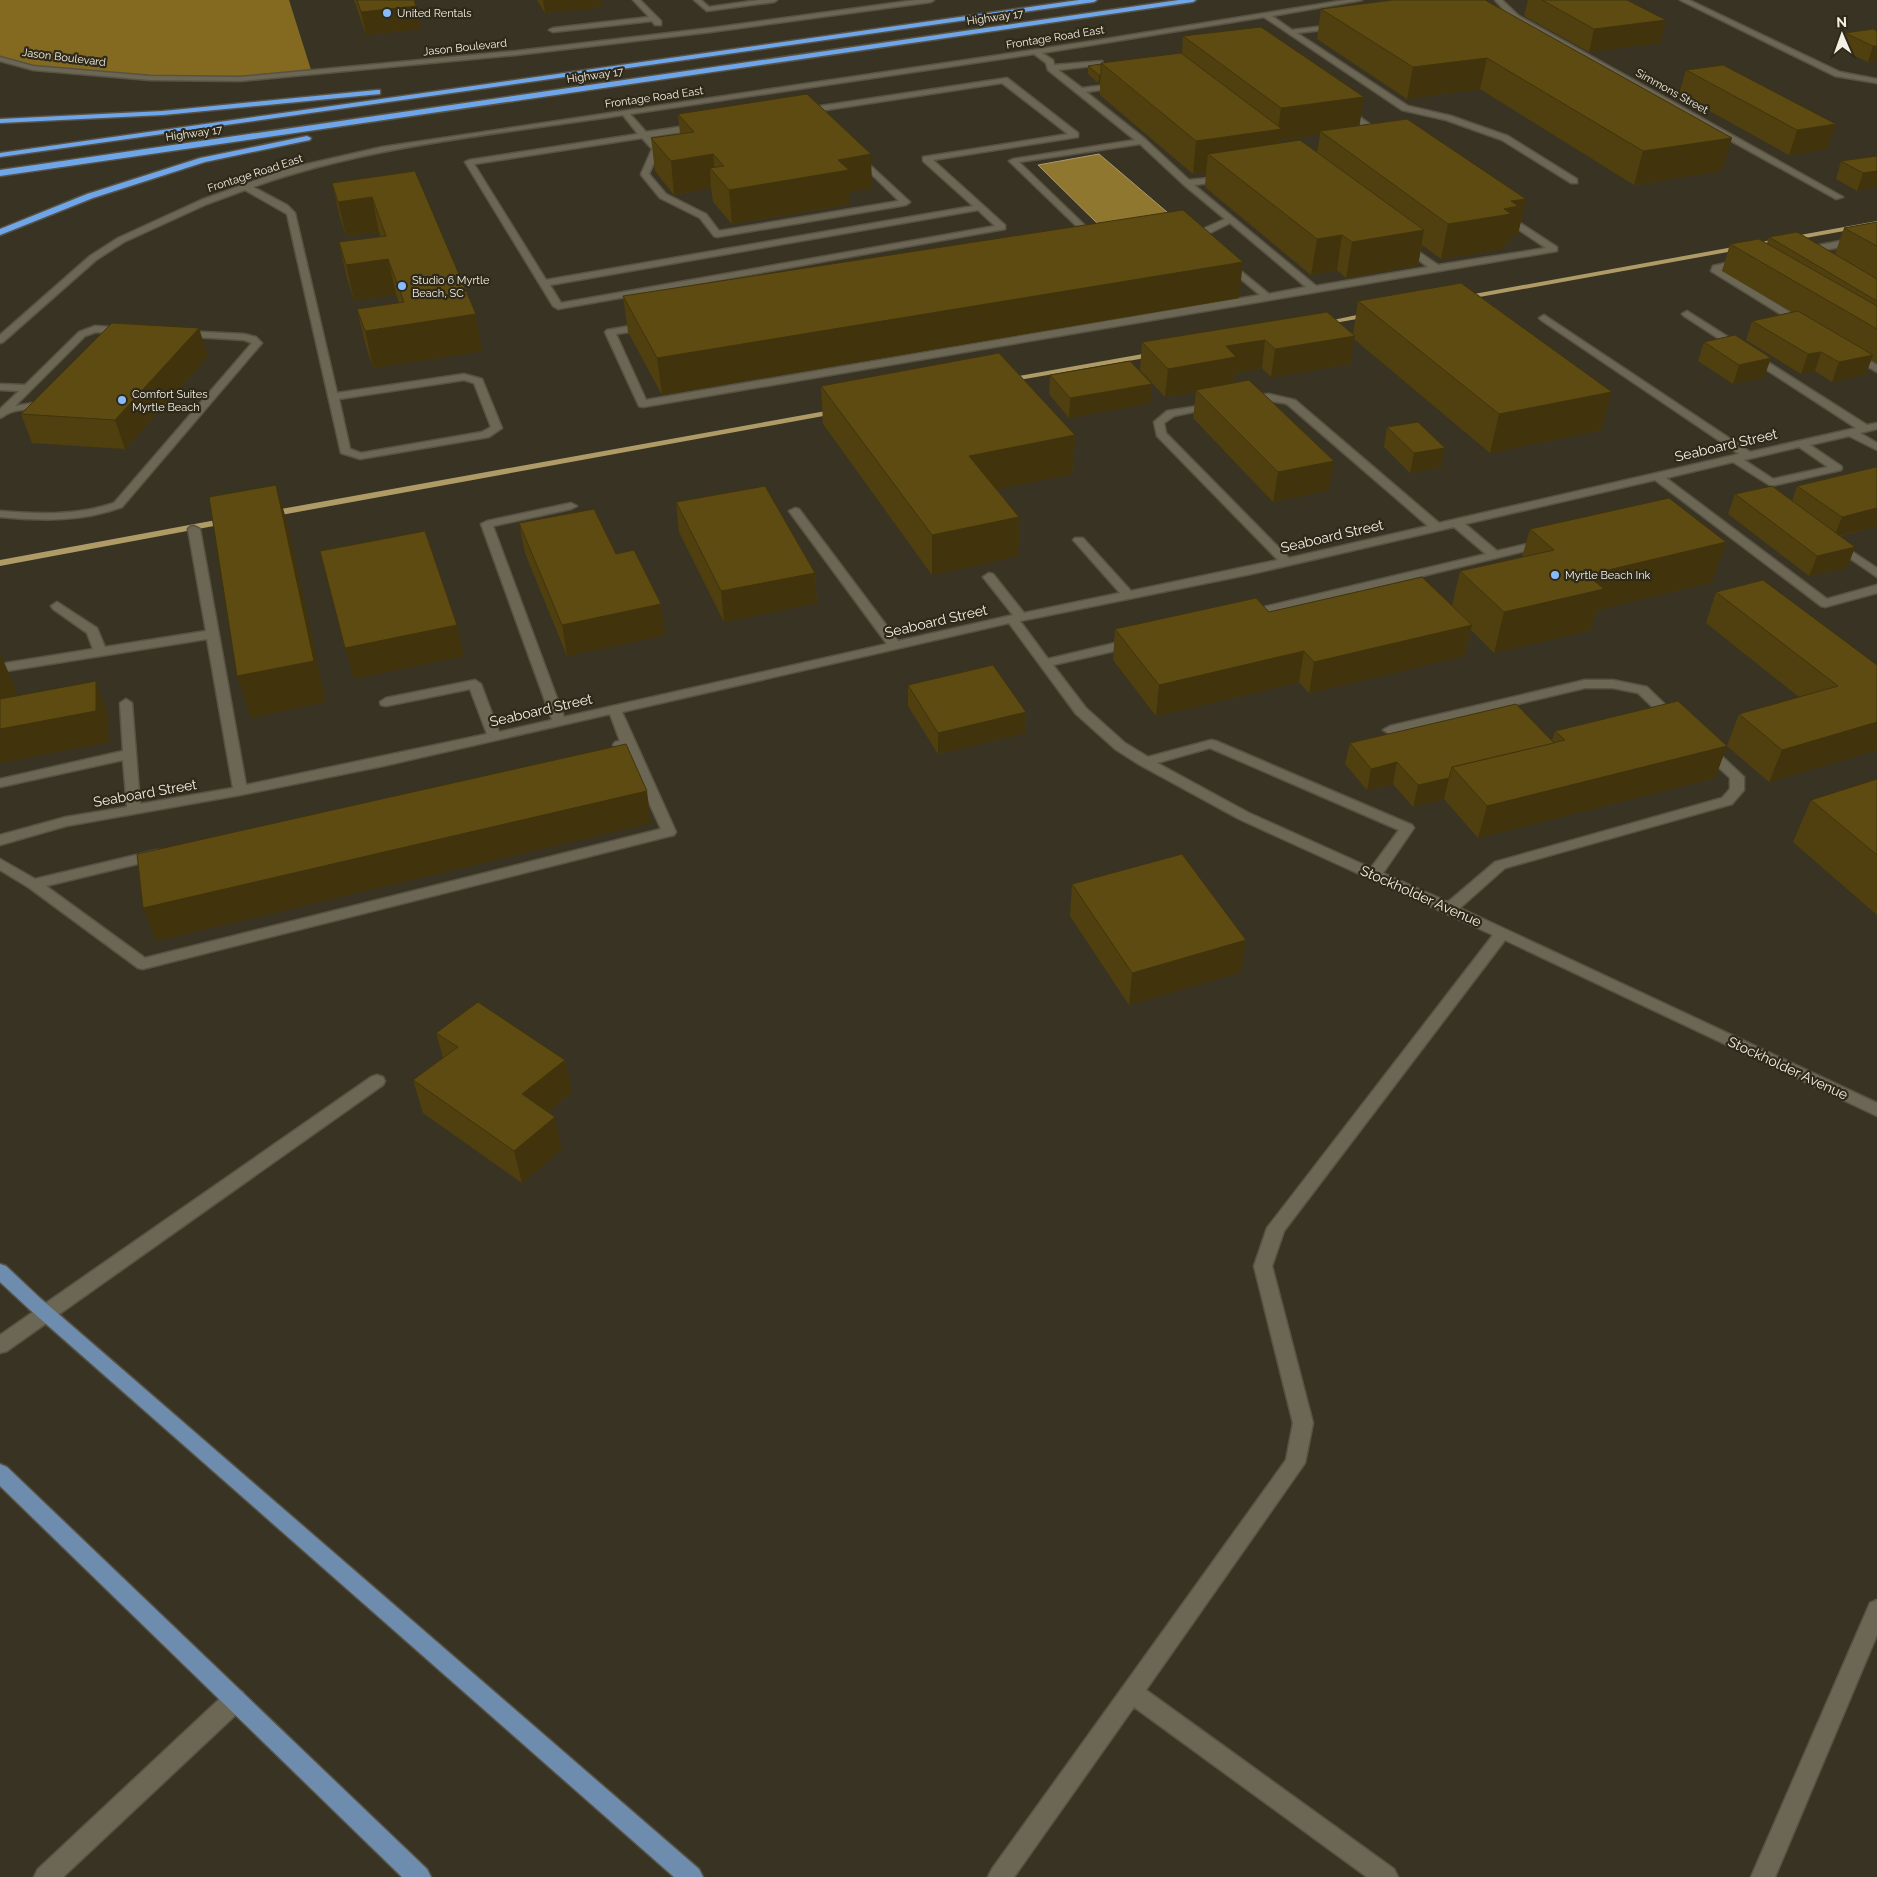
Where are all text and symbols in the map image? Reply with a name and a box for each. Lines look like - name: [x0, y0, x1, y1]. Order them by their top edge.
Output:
- marker: United Rentals: [381, 7, 393, 19]
- place label: United Rentals: [397, 7, 472, 20]
- street label: Highway 17: [966, 7, 1024, 28]
- north arrow: [1817, 10, 1867, 60]
- text: N: [1836, 14, 1847, 30]
- street label: Frontage Road East: [1005, 23, 1105, 52]
- street label: Jason Boulevard: [422, 37, 508, 58]
- street label: Jason Boulevard: [21, 46, 107, 69]
- street label: Highway 17: [566, 65, 624, 86]
- street label: Simmons Street: [1633, 66, 1711, 117]
- street label: Frontage Road East: [604, 84, 704, 111]
- street label: Highway 17: [165, 123, 223, 144]
- street label: Frontage Road East: [206, 152, 305, 195]
- place label: Studio 6 Myrtle Beach, SC: [412, 274, 490, 300]
- marker: Studio 6 Myrtle Beach, SC: [396, 280, 408, 292]
- place label: Comfort Suites Myrtle Beach: [132, 388, 207, 414]
- marker: Comfort Suites Myrtle Beach: [116, 394, 128, 406]
- street label: Seaboard Street: [1673, 425, 1779, 465]
- street label: Seaboard Street: [1279, 516, 1385, 556]
- marker: Myrtle Beach Ink: [1549, 569, 1561, 581]
- place label: Myrtle Beach Ink: [1565, 569, 1651, 582]
- street label: Seaboard Street: [883, 601, 989, 641]
- street label: Seaboard Street: [488, 690, 594, 730]
- street label: Seaboard Street: [92, 776, 198, 810]
- street label: Stockholder Avenue: [1358, 862, 1484, 930]
- street label: Stockholder Avenue: [1725, 1033, 1851, 1103]

